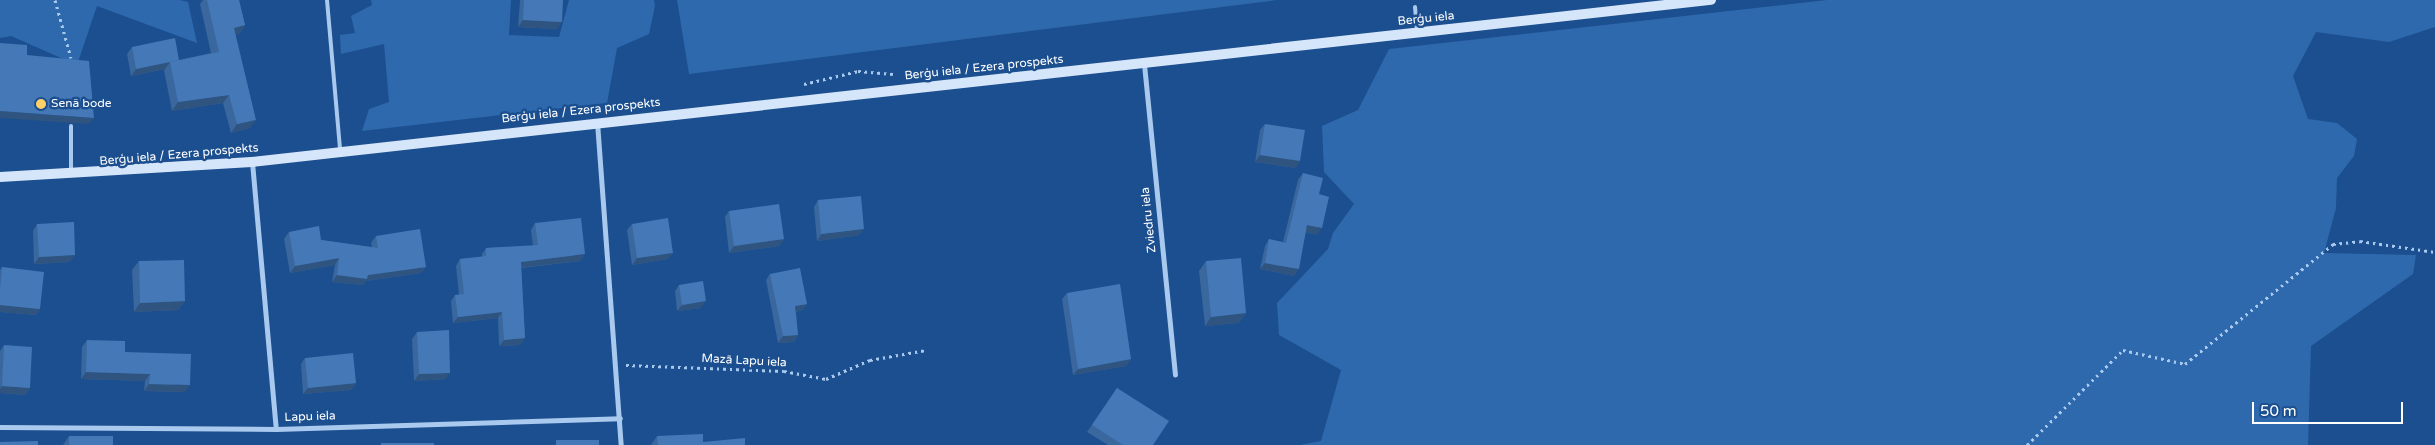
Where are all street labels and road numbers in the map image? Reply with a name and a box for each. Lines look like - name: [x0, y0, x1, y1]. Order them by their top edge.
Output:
- street label: Berģu iela: [1397, 9, 1455, 29]
- street label: Berģu iela / Ezera prospekts: [904, 52, 1064, 84]
- street label: Berģu iela / Ezera prospekts: [501, 95, 661, 127]
- street label: Berģu iela / Ezera prospekts: [99, 141, 259, 169]
- street label: Zviedru iela: [1138, 186, 1160, 254]
- street label: Mazā Lapu iela: [701, 352, 787, 370]
- street label: Lapu iela: [284, 409, 336, 425]

